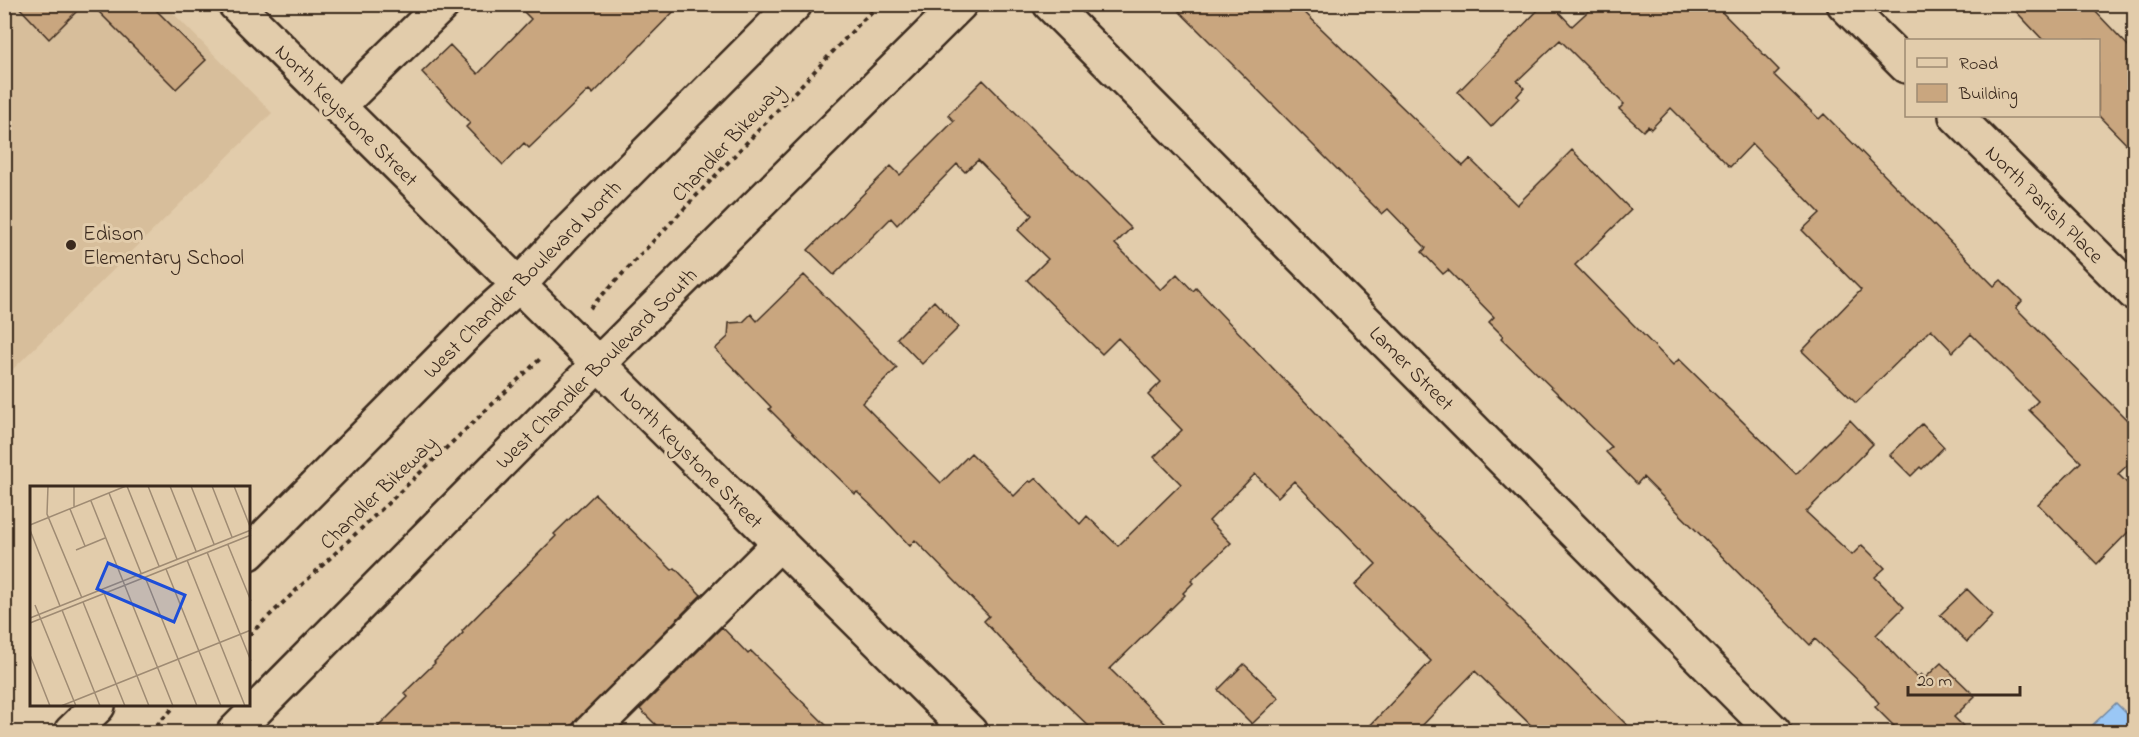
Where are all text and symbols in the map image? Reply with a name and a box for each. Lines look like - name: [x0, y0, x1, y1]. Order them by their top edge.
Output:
- street label: North Keystone Street: [266, 38, 424, 196]
- legend: [1905, 39, 2100, 117]
- text: Road: [1959, 52, 1998, 78]
- street label: Chandler Bikeway: [665, 77, 793, 211]
- text: Building: [1958, 82, 2018, 109]
- street label: North Parish Place: [1978, 139, 2110, 272]
- street label: West Chandler Boulevard North: [417, 174, 629, 386]
- place label: Edison Elementary School: [83, 220, 244, 276]
- marker: Edison Elementary School: [64, 238, 78, 252]
- street label: West Chandler Boulevard South: [490, 262, 705, 477]
- street label: Lamer Street: [1361, 320, 1460, 419]
- street label: North Keystone Street: [611, 380, 769, 538]
- street label: Chandler Bikeway: [314, 430, 446, 559]
- inset map: [30, 486, 250, 707]
- scale bar: [1908, 659, 2020, 697]
- text: 20 m: [1917, 669, 1952, 695]

